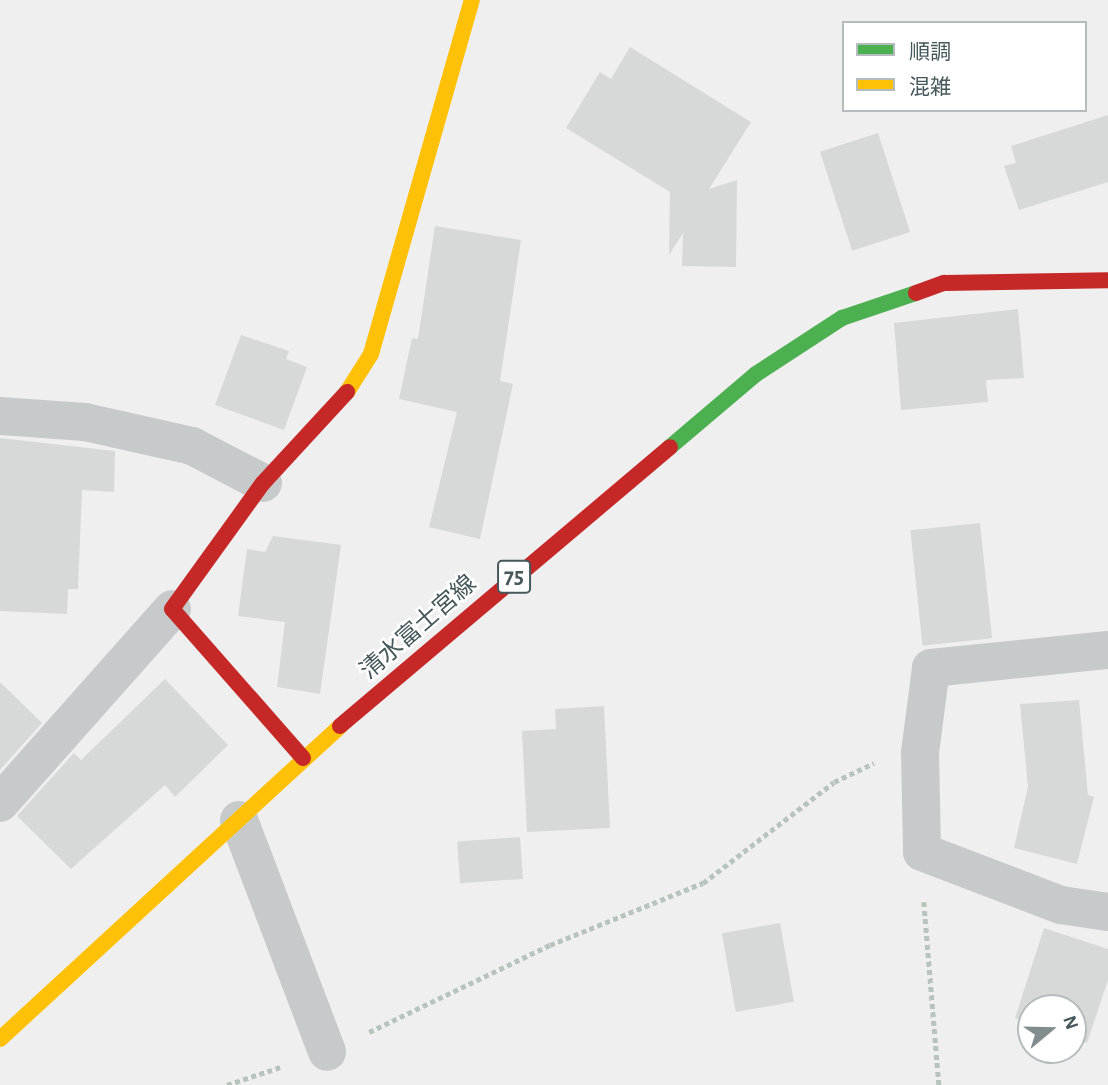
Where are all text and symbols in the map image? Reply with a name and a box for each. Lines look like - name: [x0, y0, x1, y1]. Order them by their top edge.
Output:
- legend: [842, 21, 1087, 112]
- text: 順調: [909, 42, 951, 63]
- text: 混雑: [909, 77, 951, 98]
- road number: 75: [496, 558, 532, 596]
- street label: 清水富士宮線: [355, 570, 483, 686]
- north arrow: [1017, 994, 1087, 1064]
- text: N: [1059, 1013, 1082, 1032]

